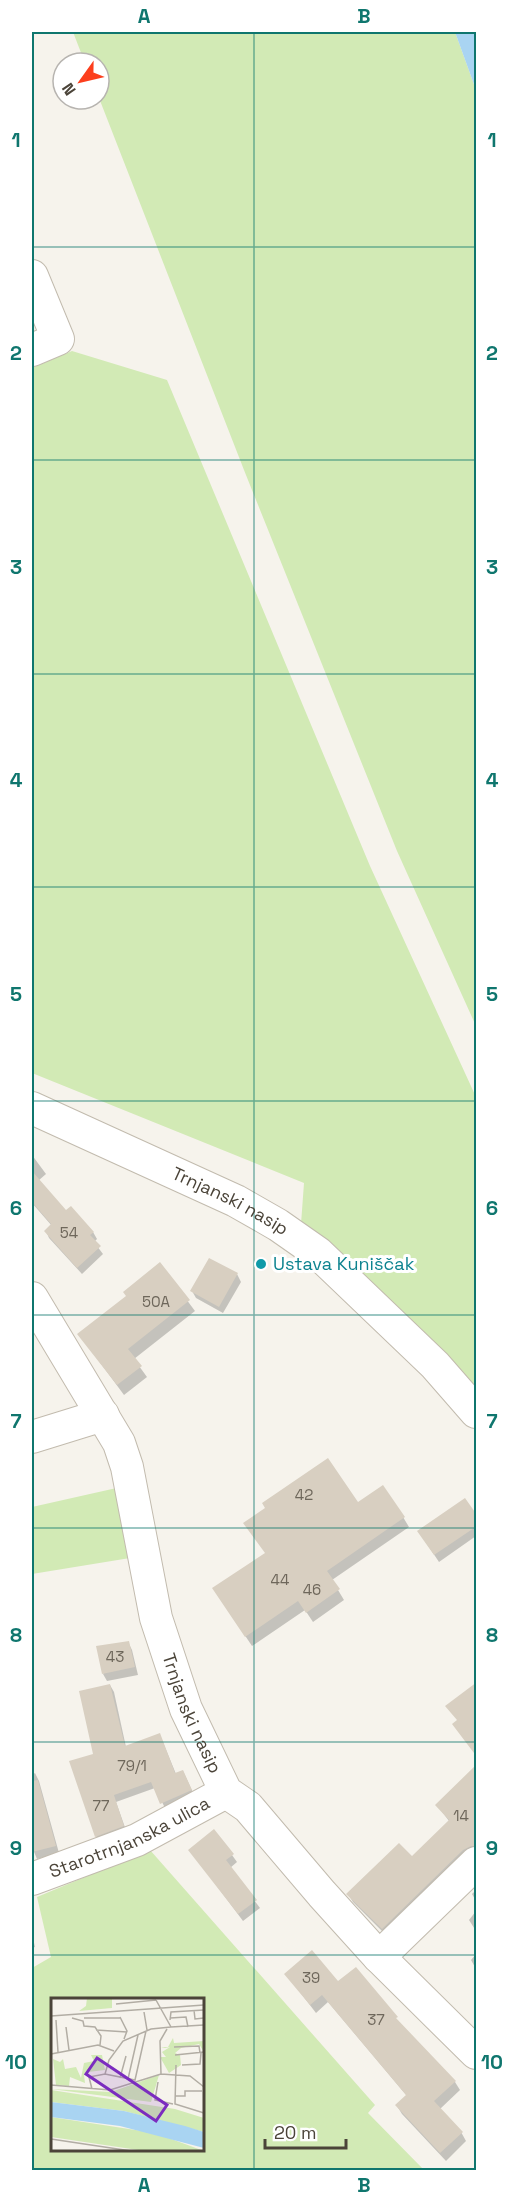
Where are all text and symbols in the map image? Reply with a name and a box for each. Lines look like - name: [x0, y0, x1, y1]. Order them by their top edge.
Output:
- text: A: [138, 3, 151, 29]
- text: B: [357, 3, 371, 29]
- north arrow: [51, 51, 111, 111]
- text: N: [57, 79, 81, 99]
- text: 1: [11, 127, 21, 153]
- text: 1: [487, 127, 497, 153]
- text: 2: [10, 340, 22, 366]
- text: 2: [486, 340, 498, 366]
- text: 3: [10, 554, 22, 580]
- text: 3: [486, 554, 498, 580]
- text: 4: [10, 767, 23, 793]
- text: 4: [486, 767, 499, 793]
- text: 5: [10, 981, 22, 1007]
- text: 5: [486, 981, 498, 1007]
- street label: Trnjanski nasip: [168, 1161, 293, 1240]
- text: 6: [10, 1195, 22, 1221]
- text: 6: [486, 1195, 498, 1221]
- house number: 54: [60, 1223, 78, 1242]
- place label: Ustava Kuniščak: [273, 1252, 415, 1275]
- marker: Ustava Kuniščak: [254, 1257, 268, 1271]
- house number: 50A: [142, 1292, 171, 1311]
- text: 7: [10, 1408, 22, 1434]
- text: 7: [486, 1408, 498, 1434]
- house number: 42: [295, 1485, 313, 1504]
- house number: 44: [271, 1570, 289, 1589]
- house number: 46: [303, 1580, 321, 1599]
- text: 8: [10, 1622, 22, 1648]
- text: 8: [486, 1622, 498, 1648]
- house number: 43: [106, 1647, 124, 1666]
- street label: Trnjanski nasip: [157, 1650, 227, 1777]
- house number: 79/1: [117, 1756, 147, 1775]
- street label: Starotrnjanska ulica: [46, 1791, 213, 1883]
- house number: 77: [93, 1796, 109, 1815]
- house number: 14: [453, 1806, 469, 1825]
- text: 9: [10, 1835, 22, 1861]
- text: 9: [486, 1835, 498, 1861]
- house number: 39: [302, 1968, 320, 1987]
- inset map: [51, 1998, 204, 2151]
- house number: 37: [367, 2010, 385, 2029]
- text: 10: [5, 2049, 27, 2075]
- text: 10: [481, 2049, 503, 2075]
- scale bar: [265, 2112, 346, 2150]
- text: 20 m: [274, 2121, 317, 2144]
- text: A: [138, 2172, 151, 2198]
- text: B: [357, 2172, 371, 2198]

